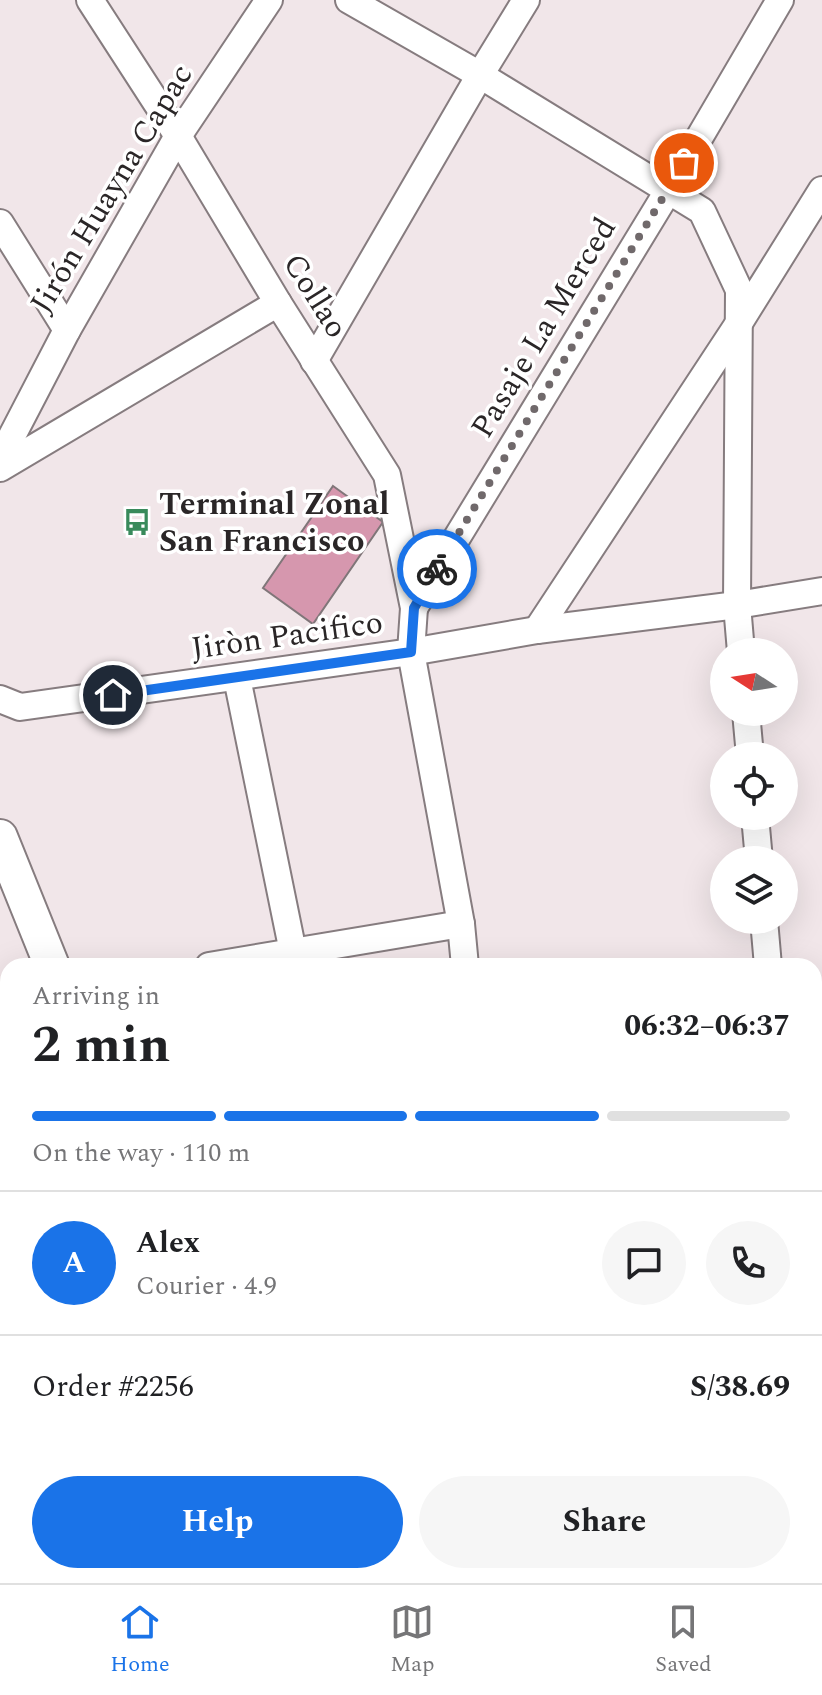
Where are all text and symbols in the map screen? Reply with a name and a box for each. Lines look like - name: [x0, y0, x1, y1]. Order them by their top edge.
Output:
- street label: Jirón Huayna Capac: [18, 55, 206, 323]
- pin: [650, 129, 718, 197]
- icon: bag: [662, 141, 706, 185]
- street label: Pasaje La Merced: [459, 208, 629, 448]
- street label: Collao: [270, 244, 360, 348]
- place label: Terminal Zonal San Francisco: [159, 480, 389, 566]
- bus stop icon: Terminal Zonal San Francisco: [122, 507, 152, 537]
- courier: [397, 529, 477, 609]
- icon: bike: [415, 547, 459, 591]
- street label: Jiròn Pacifico: [188, 598, 386, 674]
- north arrow: [710, 638, 798, 726]
- map controls: [710, 638, 798, 934]
- pin: [79, 661, 147, 729]
- icon: home: [91, 673, 135, 717]
- button: locate: [710, 742, 798, 830]
- button: layers: [710, 846, 798, 934]
- text: Arriving in: [32, 976, 160, 1016]
- text: 06:32–06:37: [624, 1003, 790, 1049]
- text: 2 min: [32, 1006, 170, 1085]
- text: On the way · 110 m: [32, 1133, 250, 1173]
- text: Alex: [136, 1220, 200, 1266]
- button: chat: [602, 1221, 686, 1305]
- button: phone: [706, 1221, 790, 1305]
- text: A: [62, 1240, 86, 1286]
- text: Courier · 4.9: [136, 1266, 277, 1306]
- text: Order #2256: [32, 1364, 194, 1410]
- text: S/38.69: [690, 1364, 790, 1410]
- button: Help: [32, 1476, 403, 1568]
- button: Share: [419, 1476, 790, 1568]
- tab: Home: [110, 1600, 170, 1681]
- tab: Map: [390, 1600, 435, 1681]
- tab: Saved: [655, 1600, 712, 1681]

